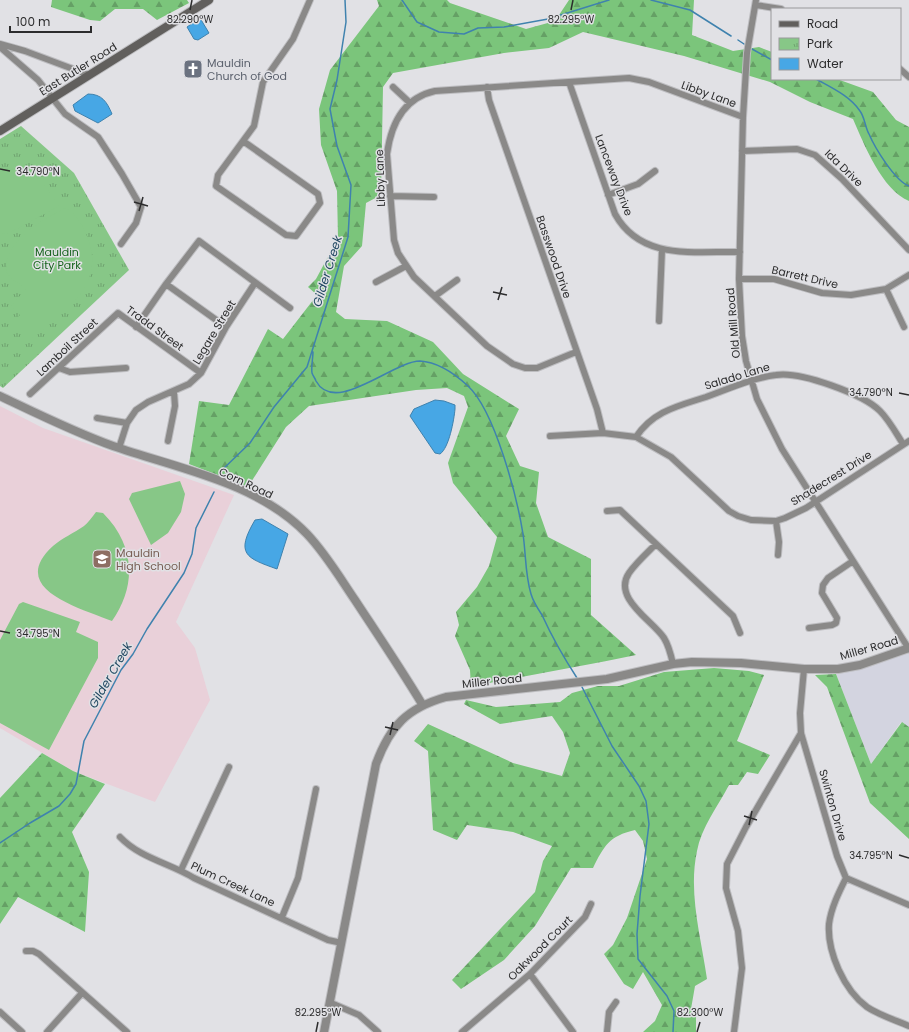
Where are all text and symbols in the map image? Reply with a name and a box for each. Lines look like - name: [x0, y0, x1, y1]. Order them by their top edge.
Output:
- scale bar: [10, 8, 91, 34]
- legend: [771, 8, 901, 80]
- text: 82.290°W: [167, 12, 213, 27]
- text: 82.295°W: [548, 12, 594, 27]
- text: 100 m: [16, 13, 50, 30]
- text: Road: [807, 15, 838, 32]
- text: Park: [807, 35, 834, 52]
- street label: East Butler Road: [36, 39, 120, 99]
- place label: Mauldin Church of God: [207, 55, 287, 84]
- text: Water: [807, 55, 844, 72]
- church icon: Mauldin Church of God: [182, 58, 204, 80]
- street label: Libby Lane: [679, 77, 739, 111]
- street label: Lanceway Drive: [591, 132, 637, 218]
- street label: Ida Drive: [821, 146, 867, 191]
- street label: Libby Lane: [371, 149, 389, 207]
- text: 34.790°N: [16, 164, 60, 179]
- street label: Basswood Drive: [532, 213, 576, 301]
- water label: Gilder Creek: [308, 233, 346, 309]
- park label: Mauldin City Park: [33, 244, 81, 273]
- street label: Barrett Drive: [770, 262, 840, 292]
- street label: Old Mill Road: [722, 287, 744, 359]
- street label: Legare Street: [188, 297, 240, 367]
- street label: Tradd Street: [123, 302, 187, 354]
- street label: Lamboil Street: [33, 314, 101, 380]
- street label: Salado Lane: [702, 358, 772, 394]
- text: 34.790°N: [849, 385, 893, 400]
- street label: Shadecrest Drive: [787, 446, 875, 509]
- street label: Corn Road: [216, 463, 276, 503]
- place label: Mauldin High School: [116, 545, 181, 574]
- school or university icon: Mauldin High School: [91, 548, 113, 570]
- text: 34.795°N: [16, 626, 60, 641]
- street label: Miller Road: [838, 632, 900, 664]
- water label: Gilder Creek: [84, 638, 136, 711]
- street label: Miller Road: [461, 670, 523, 692]
- street label: Swinton Drive: [815, 767, 851, 843]
- text: 34.795°N: [849, 848, 893, 863]
- street label: Plum Creek Lane: [188, 857, 278, 911]
- street label: Oakwood Court: [504, 912, 576, 984]
- text: 82.295°W: [295, 1005, 341, 1020]
- text: 82.300°W: [677, 1005, 723, 1020]

